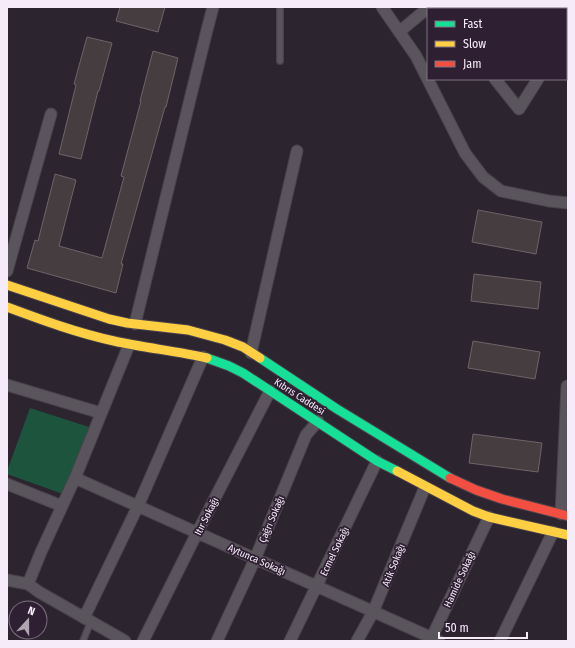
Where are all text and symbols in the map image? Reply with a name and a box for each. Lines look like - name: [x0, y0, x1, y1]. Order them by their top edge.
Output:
- legend: [427, 8, 567, 80]
- text: Fast: [463, 17, 482, 31]
- text: Slow: [463, 37, 486, 51]
- text: Jam: [463, 57, 481, 71]
- street label: Kıbrıs Caddesi: [272, 376, 327, 418]
- street label: Çağrı Sokağı: [257, 494, 287, 545]
- street label: Itır Sokağı: [192, 495, 222, 537]
- street label: Ecmel Sokağı: [318, 525, 352, 578]
- street label: Aytunca Sokağı: [226, 542, 287, 578]
- street label: Atik Sokağı: [380, 542, 408, 588]
- street label: Hamide Sokağı: [442, 549, 478, 609]
- north arrow: [8, 600, 48, 640]
- text: N: [26, 604, 37, 618]
- scale bar: [439, 614, 527, 640]
- text: 50 m: [445, 621, 469, 635]

